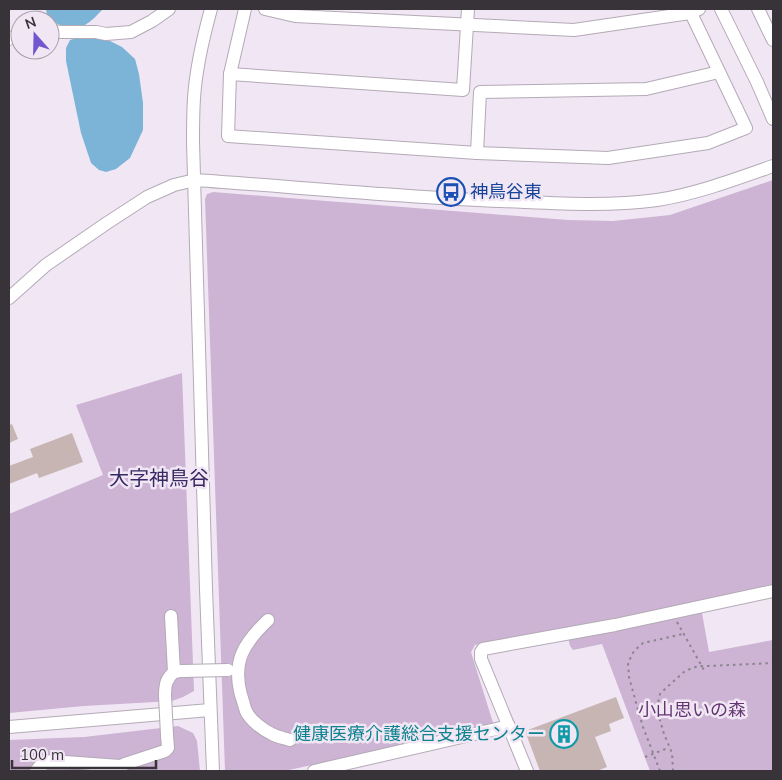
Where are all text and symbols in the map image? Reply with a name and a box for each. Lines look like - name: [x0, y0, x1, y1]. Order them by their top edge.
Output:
- north arrow: [10, 10, 60, 60]
- text: N: [23, 13, 39, 33]
- bus stop icon: 神鳥谷東: [436, 177, 466, 207]
- place label: 神鳥谷東: [470, 180, 542, 203]
- district label: 大字神鳥谷: [109, 465, 209, 490]
- park label: 小山思いの森: [638, 698, 746, 721]
- building icon: 健康医療介護総合支援センター: [549, 719, 579, 749]
- place label: 健康医療介護総合支援センター: [293, 722, 545, 745]
- scale bar: [12, 738, 156, 770]
- text: 100 m: [20, 745, 64, 764]

